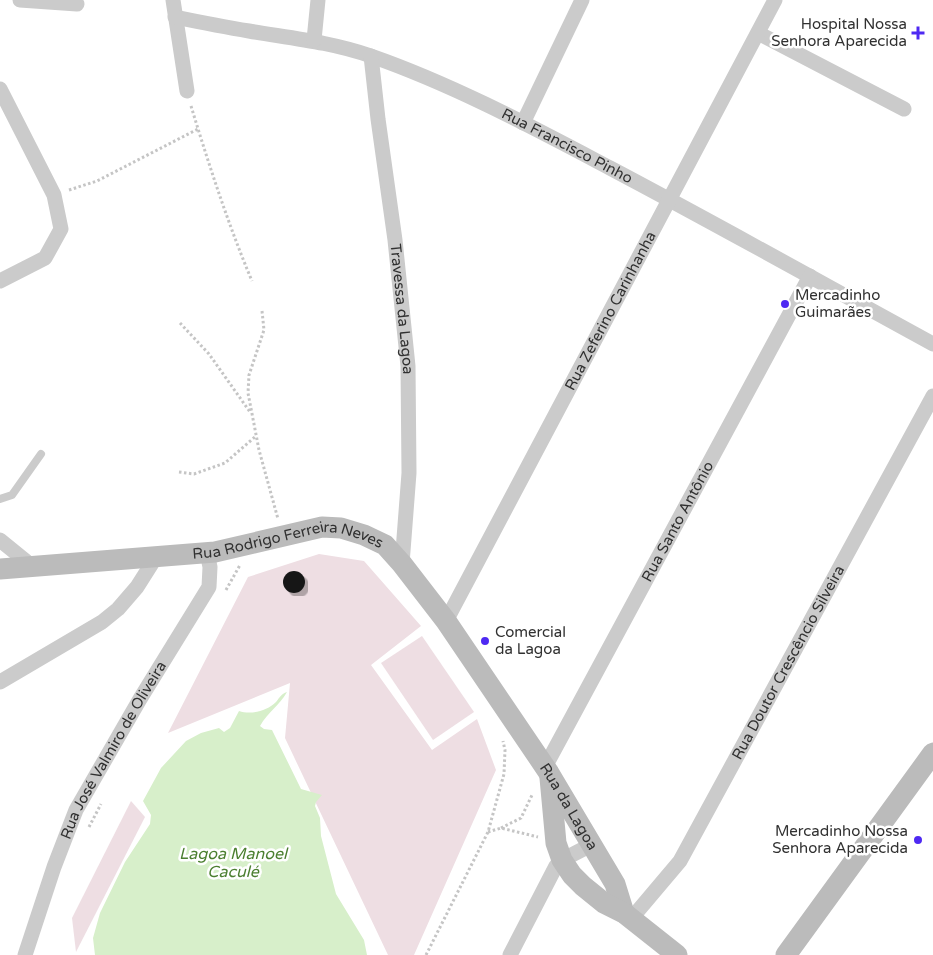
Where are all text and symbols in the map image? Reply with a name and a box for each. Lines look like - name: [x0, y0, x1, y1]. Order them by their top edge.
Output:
- place label: Hospital Nossa Senhora Aparecida: [771, 15, 907, 50]
- marker: Hospital Nossa Senhora Aparecida: [911, 26, 925, 40]
- street label: Rua Francisco Pinho: [499, 104, 636, 187]
- street label: Rua Zeferino Carinhanha: [561, 228, 660, 393]
- street label: Travessa da Lagoa: [386, 243, 417, 375]
- place label: Mercadinho Guimarães: [795, 286, 880, 321]
- marker: Mercadinho Guimarães: [779, 298, 791, 310]
- street label: Rua Santo Antônio: [638, 458, 717, 585]
- street label: Rua Rodrigo Ferreira Neves: [192, 518, 386, 563]
- street label: Rua Doutor Crescêncio Silveira: [728, 562, 848, 763]
- place label: Comercial da Lagoa: [495, 623, 566, 658]
- marker: Comercial da Lagoa: [479, 635, 491, 647]
- street label: Rua José Valmiro de Oliveira: [57, 658, 170, 842]
- street label: Rua da Lagoa: [536, 760, 602, 853]
- place label: Mercadinho Nossa Senhora Aparecida: [772, 822, 908, 857]
- marker: Mercadinho Nossa Senhora Aparecida: [912, 834, 924, 846]
- water label: Lagoa Manoel Caculé: [179, 844, 289, 882]

